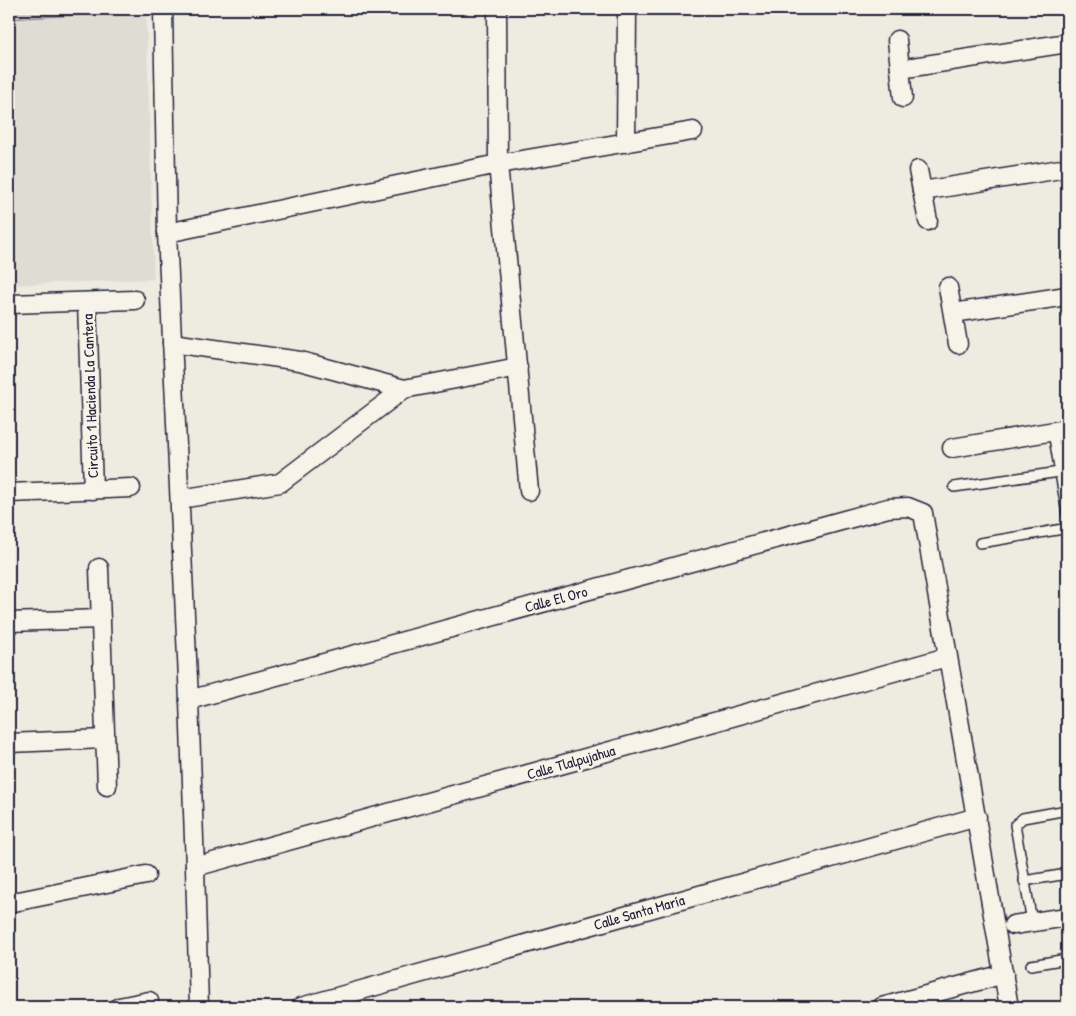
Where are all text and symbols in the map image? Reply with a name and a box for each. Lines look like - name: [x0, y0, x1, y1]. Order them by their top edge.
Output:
- street label: Circuito 1 Hacienda La Cantera: [77, 313, 103, 479]
- street label: Calle El Oro: [522, 581, 590, 617]
- street label: Calle Tlalpujahua: [524, 739, 618, 785]
- street label: Calle Santa María: [591, 889, 687, 935]

